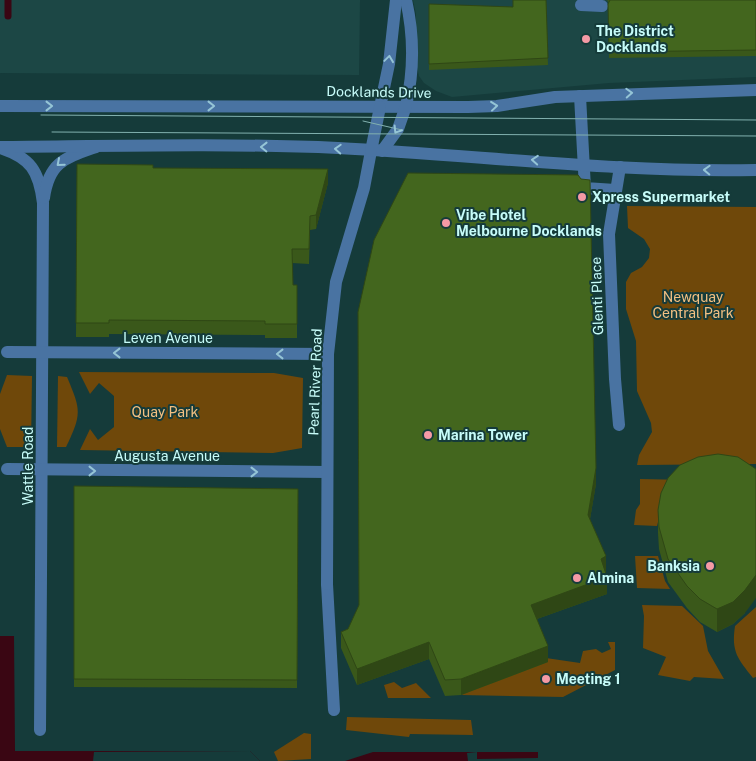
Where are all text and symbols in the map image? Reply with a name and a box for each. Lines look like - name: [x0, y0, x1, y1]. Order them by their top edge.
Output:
- place label: The District Docklands: [596, 23, 674, 55]
- marker: The District Docklands: [580, 33, 592, 45]
- one-way arrow: [383, 55, 394, 63]
- street label: Docklands Drive: [326, 83, 432, 101]
- one-way arrow: [625, 88, 633, 99]
- one-way arrow: [45, 101, 53, 111]
- one-way arrow: [208, 101, 215, 111]
- one-way arrow: [490, 101, 498, 112]
- one-way arrow: [393, 125, 403, 134]
- one-way arrow: [259, 142, 267, 152]
- one-way arrow: [334, 143, 342, 154]
- one-way arrow: [531, 155, 539, 166]
- one-way arrow: [56, 158, 65, 167]
- one-way arrow: [703, 165, 711, 176]
- place label: Xpress Supermarket: [592, 189, 730, 205]
- marker: Xpress Supermarket: [576, 191, 588, 203]
- place label: Vibe Hotel Melbourne Docklands: [456, 207, 602, 239]
- marker: Vibe Hotel Melbourne Docklands: [440, 217, 452, 229]
- street label: Glenti Place: [588, 256, 606, 336]
- park label: Newquay Central Park: [652, 289, 734, 321]
- street label: Pearl River Road: [305, 328, 325, 436]
- street label: Leven Avenue: [123, 330, 213, 346]
- one-way arrow: [113, 348, 120, 358]
- one-way arrow: [275, 349, 283, 359]
- park label: Quay Park: [132, 404, 199, 420]
- street label: Wattle Road: [20, 427, 36, 505]
- place label: Marina Tower: [438, 427, 528, 443]
- marker: Marina Tower: [422, 429, 434, 441]
- street label: Augusta Avenue: [114, 448, 220, 464]
- one-way arrow: [88, 466, 96, 476]
- one-way arrow: [250, 467, 258, 477]
- place label: Banksia: [647, 558, 700, 574]
- marker: Banksia: [704, 560, 716, 572]
- place label: Almina: [587, 570, 634, 586]
- marker: Almina: [571, 572, 583, 584]
- place label: Meeting 1: [556, 671, 620, 687]
- marker: Meeting 1: [540, 673, 552, 685]

